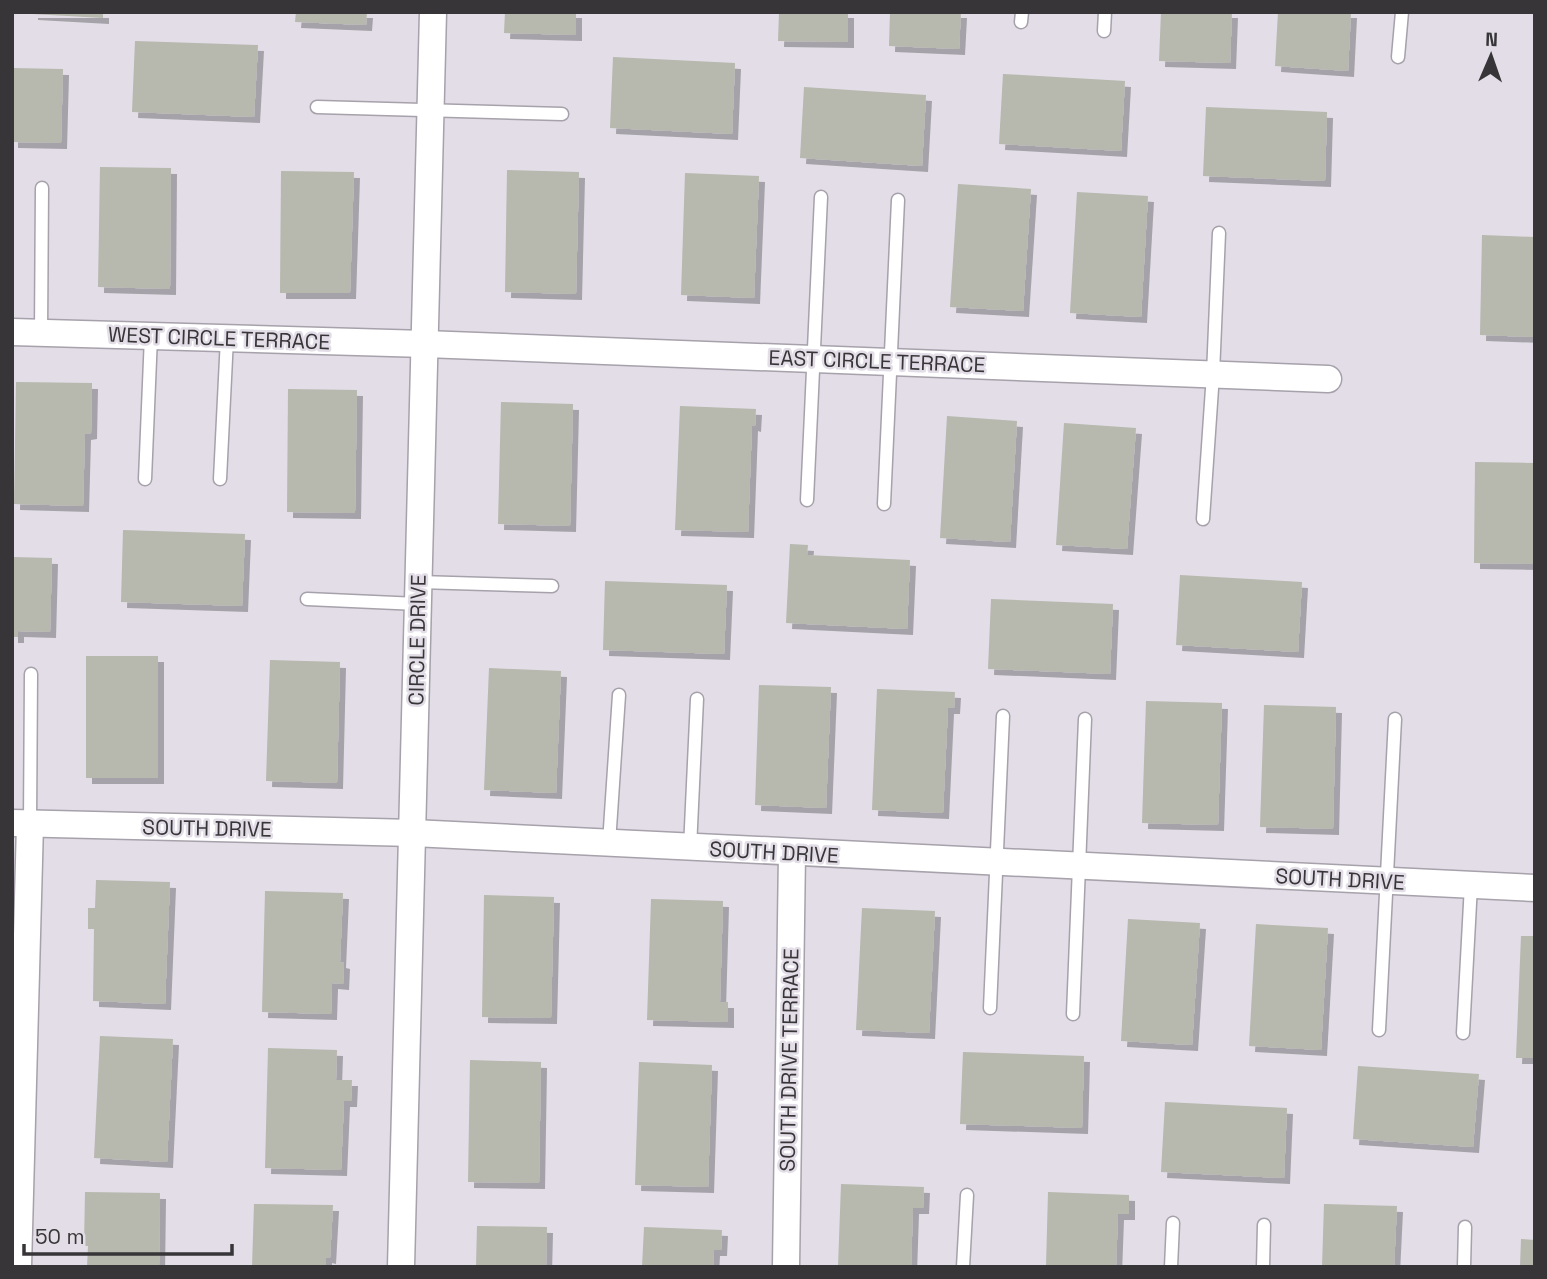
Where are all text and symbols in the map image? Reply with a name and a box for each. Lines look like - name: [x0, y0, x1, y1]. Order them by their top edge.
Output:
- north arrow: [1456, 21, 1526, 91]
- text: N: [1485, 27, 1498, 52]
- street label: WEST CIRCLE TERRACE: [108, 321, 330, 355]
- street label: EAST CIRCLE TERRACE: [768, 344, 986, 378]
- street label: CIRCLE DRIVE: [402, 574, 432, 706]
- street label: SOUTH DRIVE: [142, 813, 272, 843]
- street label: SOUTH DRIVE: [709, 835, 839, 869]
- street label: SOUTH DRIVE: [1275, 862, 1405, 896]
- street label: SOUTH DRIVE TERRACE: [774, 948, 804, 1172]
- scale bar: [24, 1212, 233, 1256]
- text: 50 m: [35, 1223, 85, 1250]

